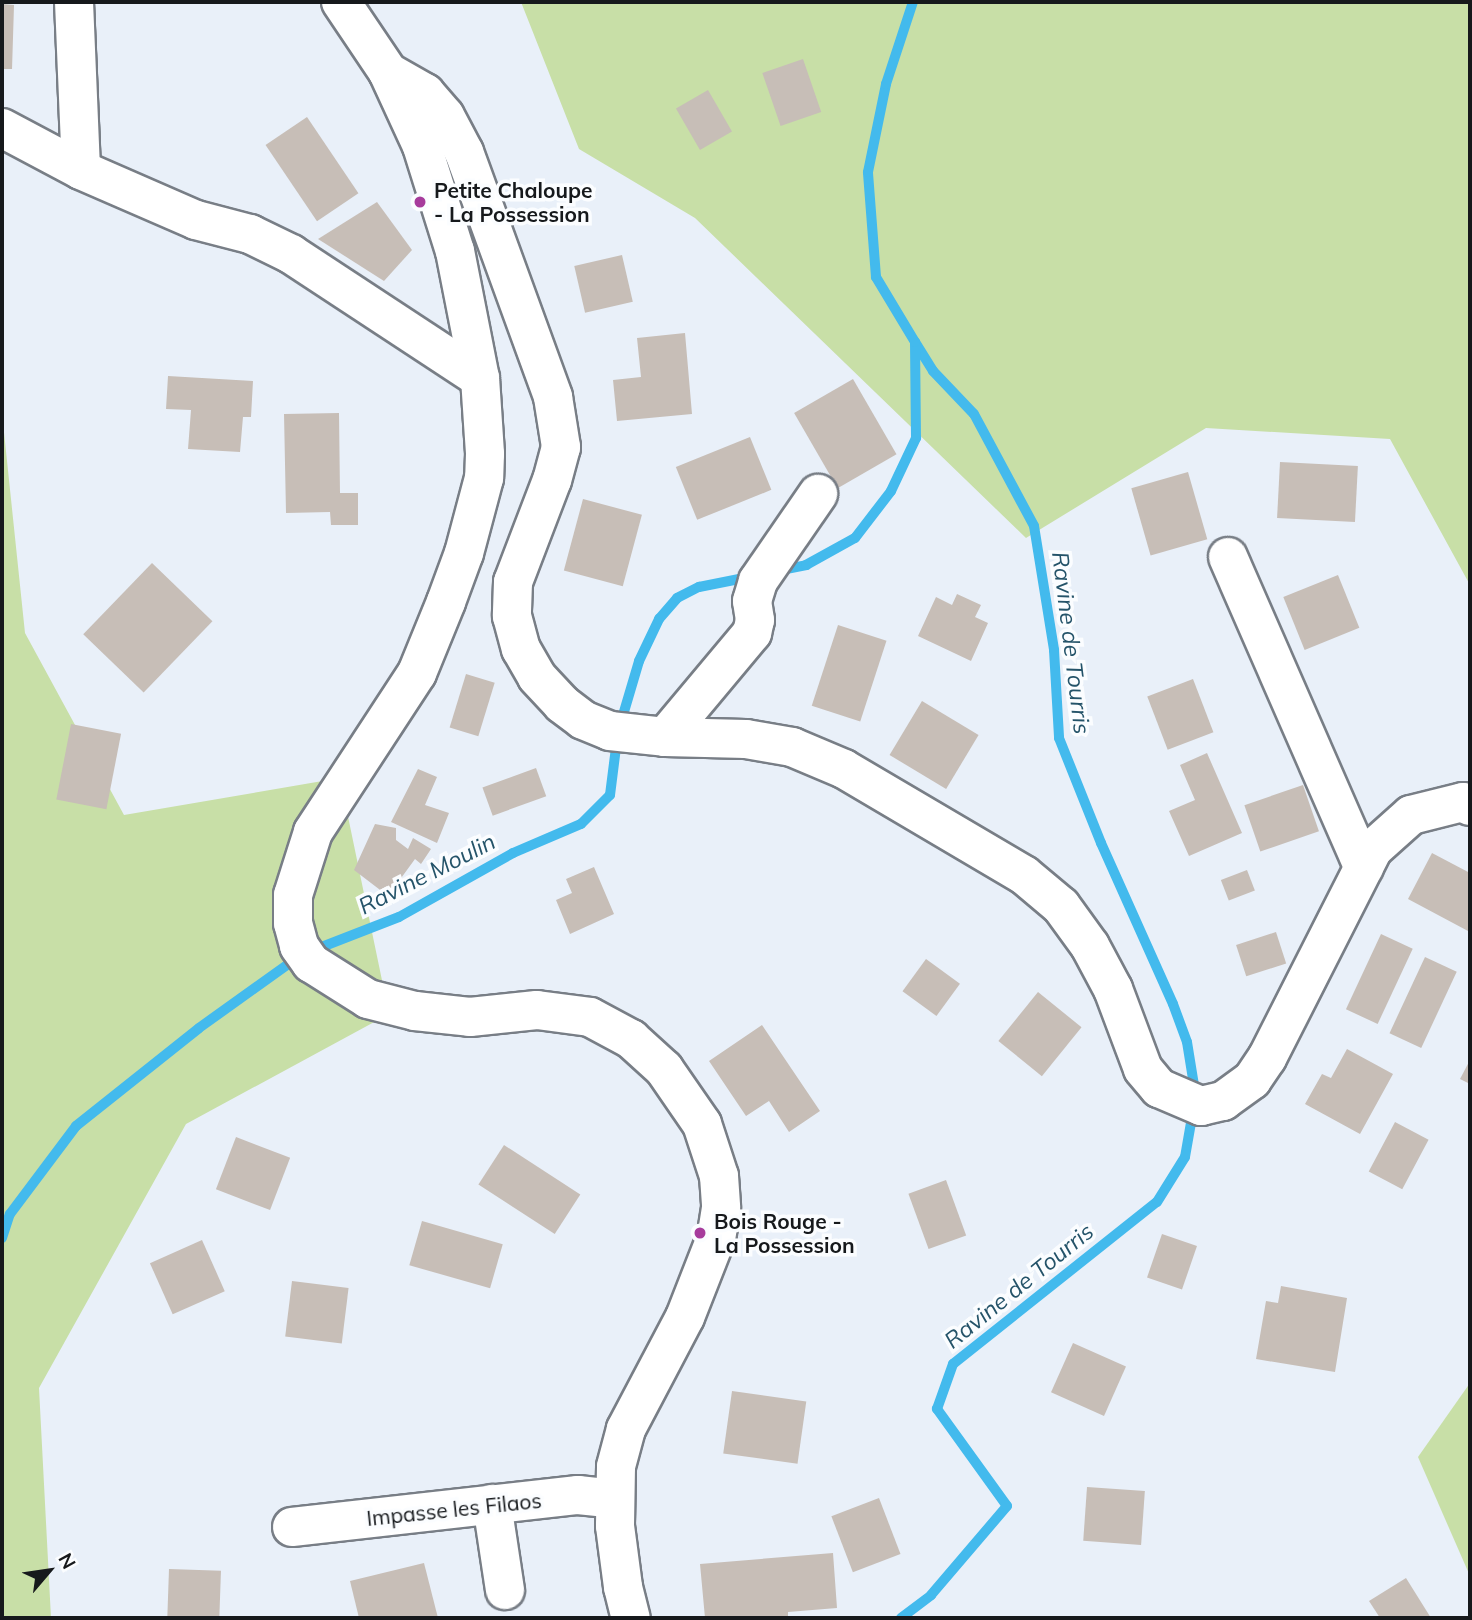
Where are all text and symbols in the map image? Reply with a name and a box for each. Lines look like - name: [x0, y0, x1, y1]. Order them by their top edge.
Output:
- place label: Petite Chaloupe - La Possession: [434, 177, 593, 227]
- marker: Petite Chaloupe - La Possession: [412, 194, 428, 210]
- water label: Ravine de Tourris: [1046, 550, 1096, 736]
- water label: Ravine Moulin: [354, 828, 500, 920]
- place label: Bois Rouge - La Possession: [714, 1208, 855, 1258]
- water label: Ravine de Tourris: [939, 1217, 1099, 1355]
- marker: Bois Rouge - La Possession: [692, 1225, 708, 1241]
- street label: Impasse les Filaos: [365, 1487, 543, 1531]
- north arrow: [14, 1536, 84, 1606]
- text: N: [53, 1549, 81, 1573]

